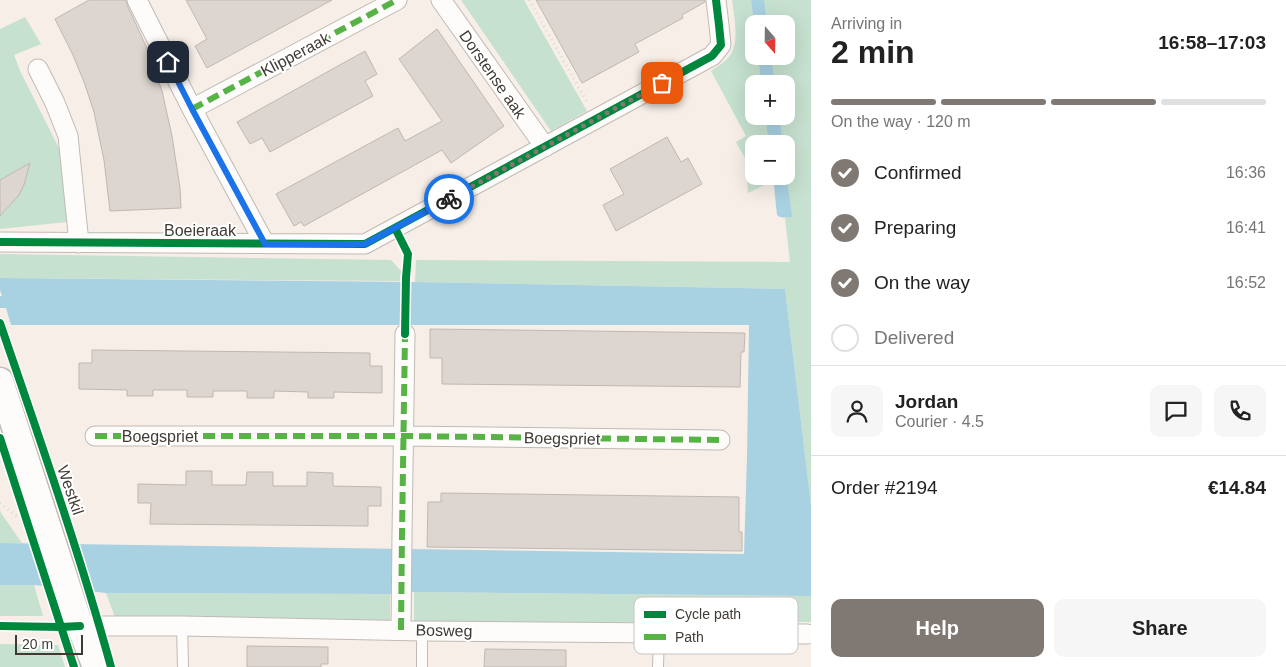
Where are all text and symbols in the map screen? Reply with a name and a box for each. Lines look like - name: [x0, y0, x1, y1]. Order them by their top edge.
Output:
- north arrow: [745, 15, 795, 65]
- map controls: [745, 15, 795, 185]
- text: Arriving in: [831, 15, 902, 32]
- street label: Dorstense aak: [456, 27, 530, 122]
- street label: Klipperaak: [258, 29, 333, 80]
- text: 16:58–17:03: [1158, 32, 1266, 53]
- text: 2 min: [831, 34, 915, 70]
- pin: [147, 41, 189, 83]
- icon: home: [154, 48, 182, 76]
- pin: [641, 62, 683, 104]
- icon: bag: [648, 69, 676, 97]
- button: +: [745, 75, 795, 125]
- text: On the way · 120 m: [831, 113, 971, 130]
- button: −: [745, 135, 795, 185]
- icon: check: [831, 159, 859, 187]
- text: Confirmed: [874, 162, 962, 183]
- text: 16:36: [1226, 164, 1266, 181]
- courier: [424, 174, 474, 224]
- icon: bike: [435, 185, 463, 213]
- icon: check: [831, 214, 859, 242]
- text: Preparing: [874, 217, 956, 238]
- text: 16:41: [1226, 219, 1266, 236]
- street label: Boeieraak: [164, 222, 237, 239]
- icon: check: [831, 269, 859, 297]
- text: On the way: [874, 272, 970, 293]
- text: 16:52: [1226, 274, 1266, 291]
- text: Delivered: [874, 327, 954, 348]
- button: person: [831, 385, 883, 437]
- button: chat: [1150, 385, 1202, 437]
- button: phone: [1214, 385, 1266, 437]
- text: Jordan: [895, 391, 958, 412]
- text: Courier · 4.5: [895, 413, 984, 430]
- street label: Boegspriet: [122, 428, 199, 445]
- street label: Boegspriet: [524, 429, 601, 448]
- street label: Westkil: [54, 463, 87, 517]
- text: Order #2194: [831, 477, 938, 498]
- text: €14.84: [1208, 477, 1266, 498]
- legend: [634, 597, 798, 654]
- button: Help: [831, 599, 1044, 657]
- button: Share: [1054, 599, 1266, 657]
- text: Cycle path: [675, 606, 741, 622]
- street label: Bosweg: [415, 622, 473, 639]
- text: Path: [675, 629, 704, 645]
- scale bar: [15, 632, 82, 655]
- text: 20 m: [22, 636, 53, 652]

